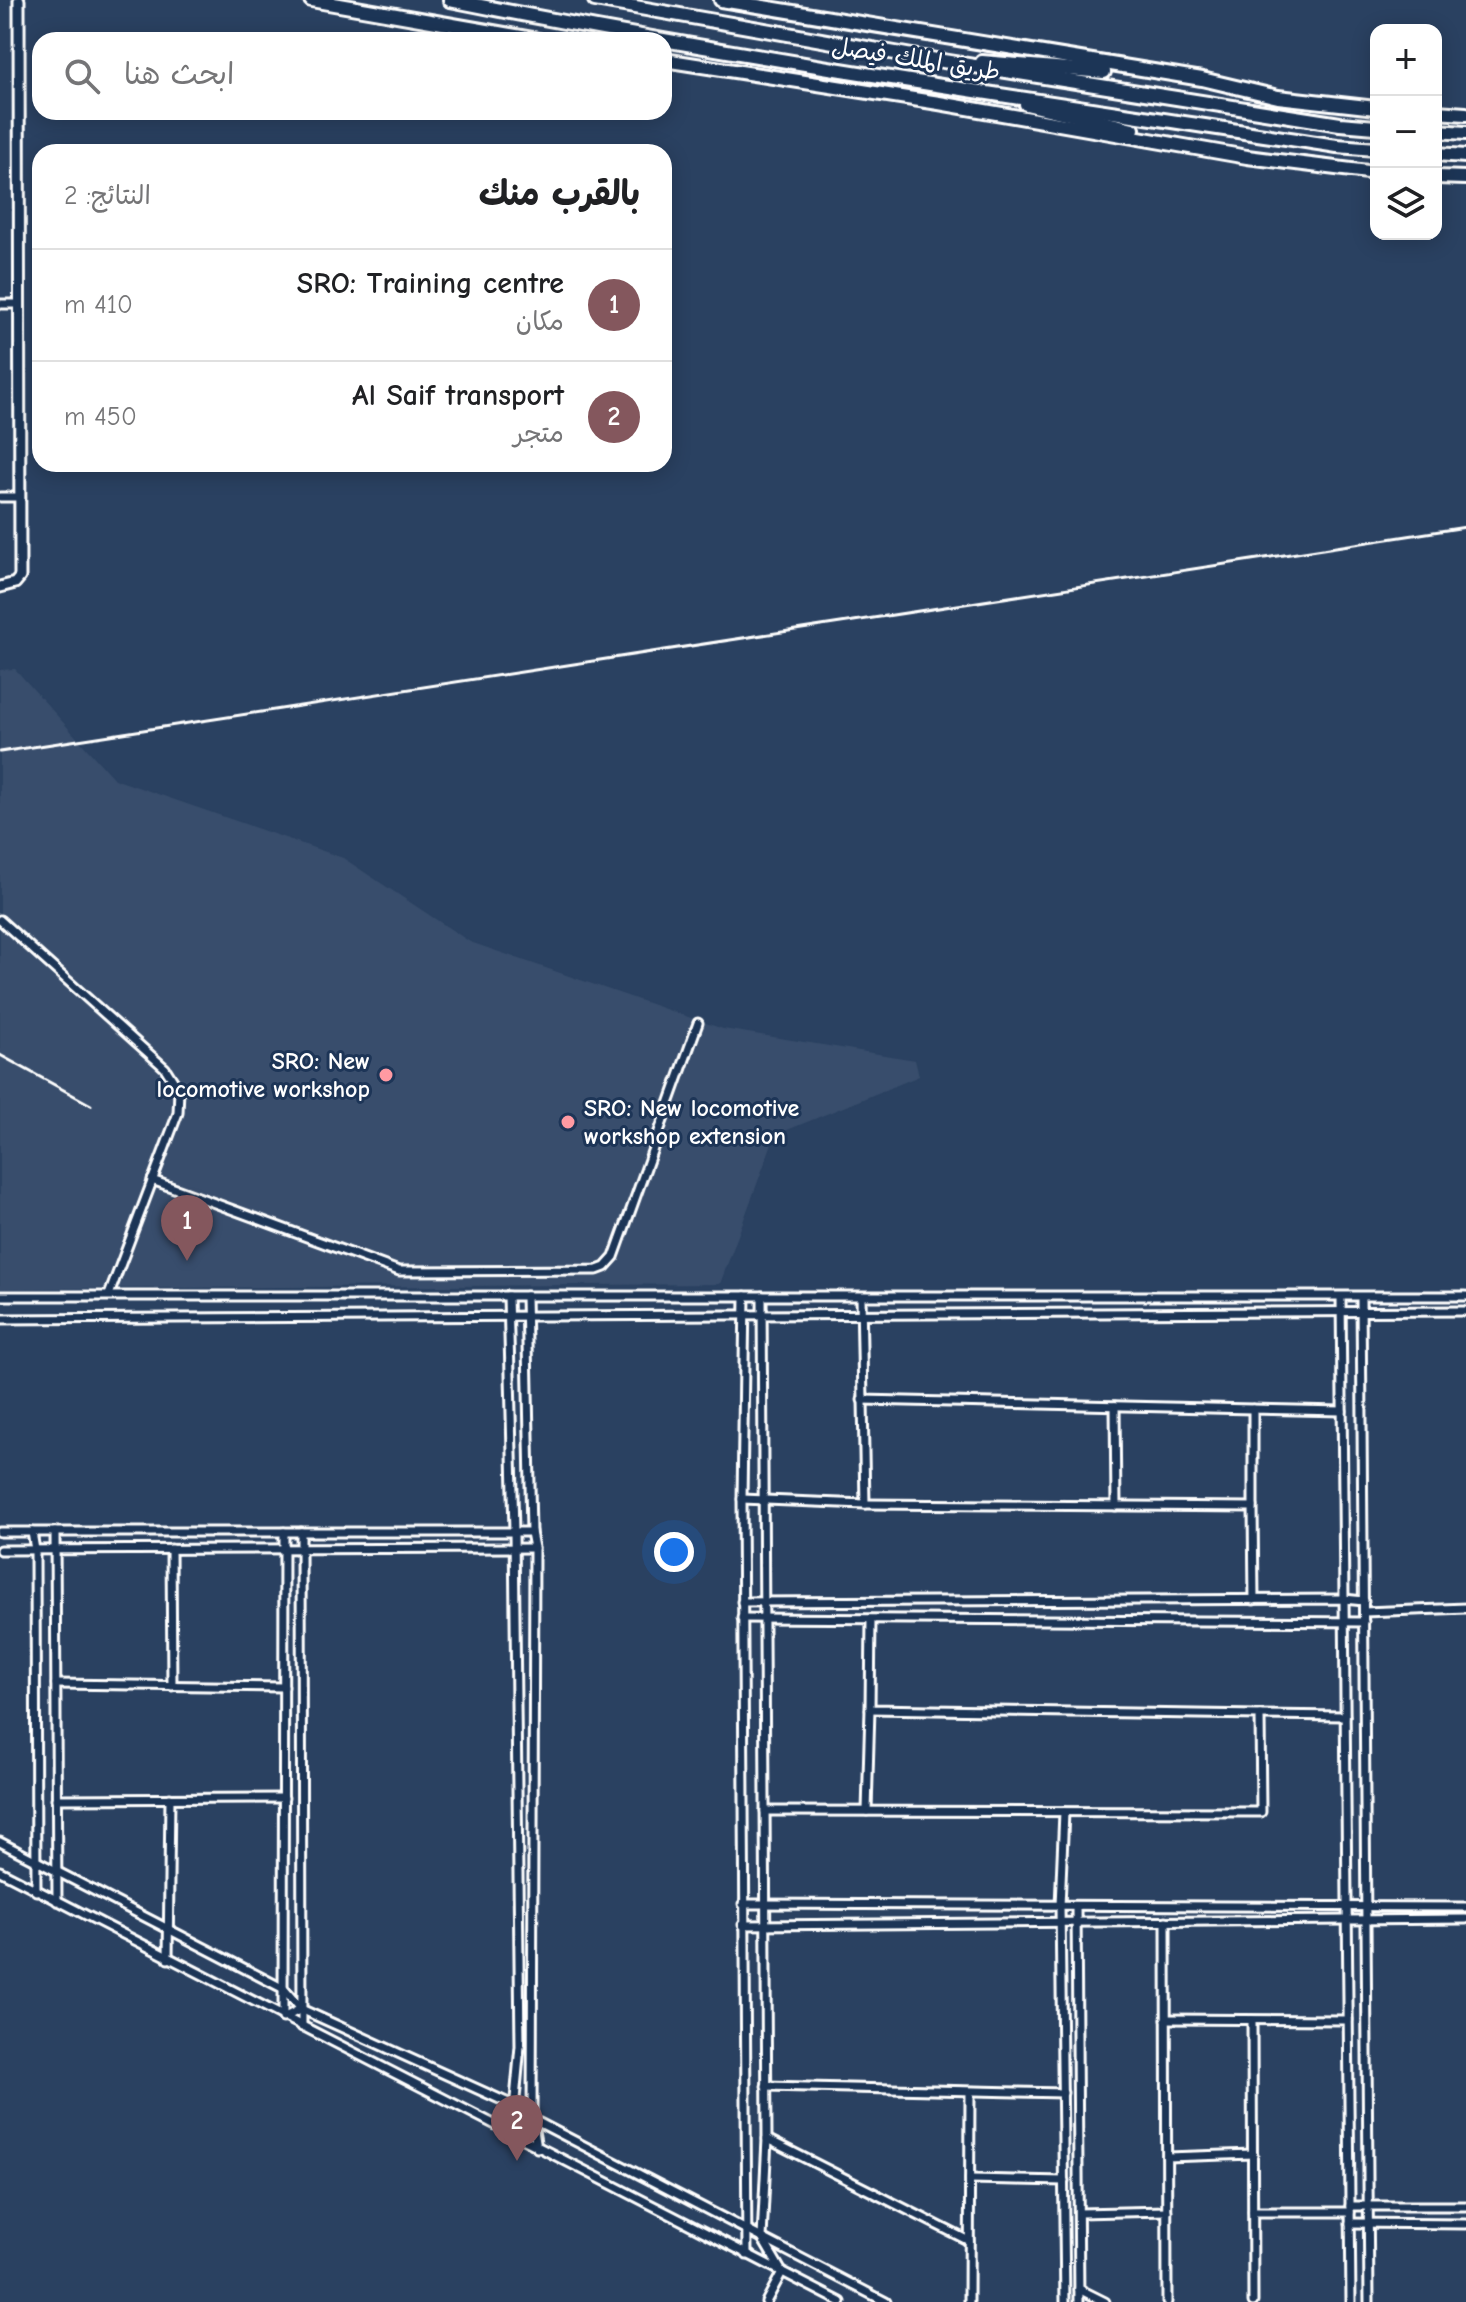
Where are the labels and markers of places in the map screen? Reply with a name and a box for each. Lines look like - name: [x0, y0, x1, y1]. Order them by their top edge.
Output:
- place label: SRO: New locomotive workshop: [157, 1047, 370, 1103]
- marker: SRO: New locomotive workshop: [377, 1066, 395, 1084]
- place label: SRO: New locomotive workshop extension: [584, 1094, 799, 1150]
- marker: SRO: New locomotive workshop extension: [559, 1113, 577, 1131]
- pin: 1: [161, 1195, 213, 1261]
- pin: 2: [491, 2095, 543, 2161]

